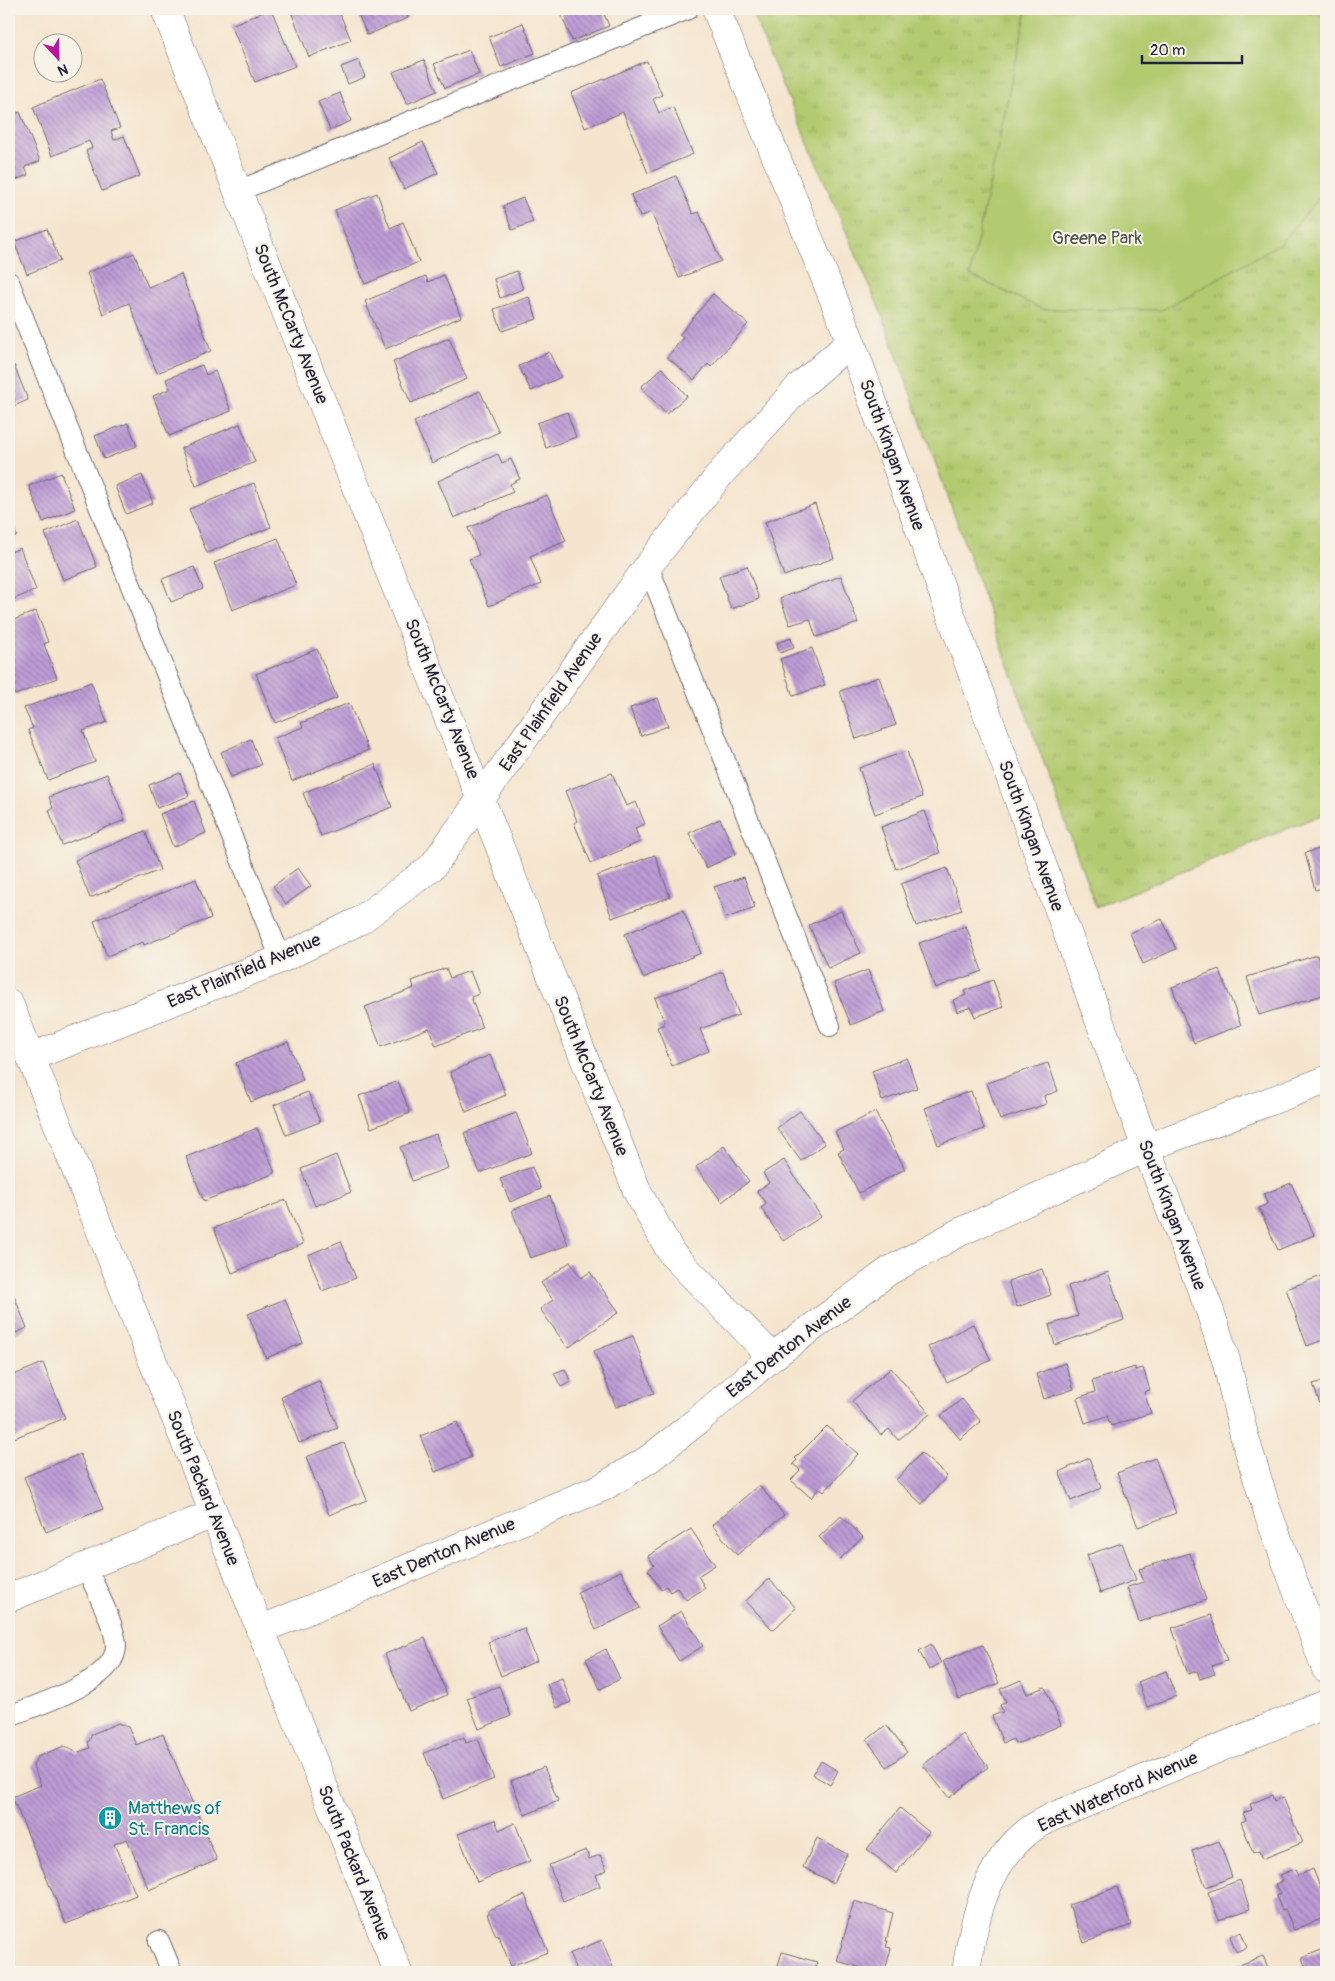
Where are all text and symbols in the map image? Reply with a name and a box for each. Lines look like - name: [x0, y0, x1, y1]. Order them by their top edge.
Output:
- north arrow: [32, 32, 82, 82]
- scale bar: [1142, 32, 1242, 64]
- text: 20 m: [1150, 41, 1185, 60]
- text: N: [55, 60, 70, 79]
- park label: Greene Park: [1052, 227, 1142, 250]
- street label: South McCarty Avenue: [248, 240, 334, 408]
- street label: South Kingan Avenue: [854, 376, 930, 534]
- street label: South McCarty Avenue: [399, 615, 485, 783]
- street label: East Plainfield Avenue: [494, 628, 608, 776]
- street label: South Kingan Avenue: [993, 757, 1069, 915]
- street label: East Plainfield Avenue: [164, 928, 324, 1014]
- street label: South McCarty Avenue: [548, 992, 634, 1160]
- street label: South Kingan Avenue: [1133, 1137, 1211, 1294]
- street label: East Denton Avenue: [722, 1291, 856, 1403]
- street label: South Packard Avenue: [161, 1407, 245, 1569]
- street label: East Denton Avenue: [369, 1512, 519, 1593]
- street label: East Waterford Avenue: [1034, 1746, 1202, 1838]
- street label: South Packard Avenue: [312, 1782, 396, 1944]
- place label: Matthews of St. Francis: [128, 1797, 222, 1841]
- building icon: Matthews of St. Francis: [97, 1805, 123, 1831]

